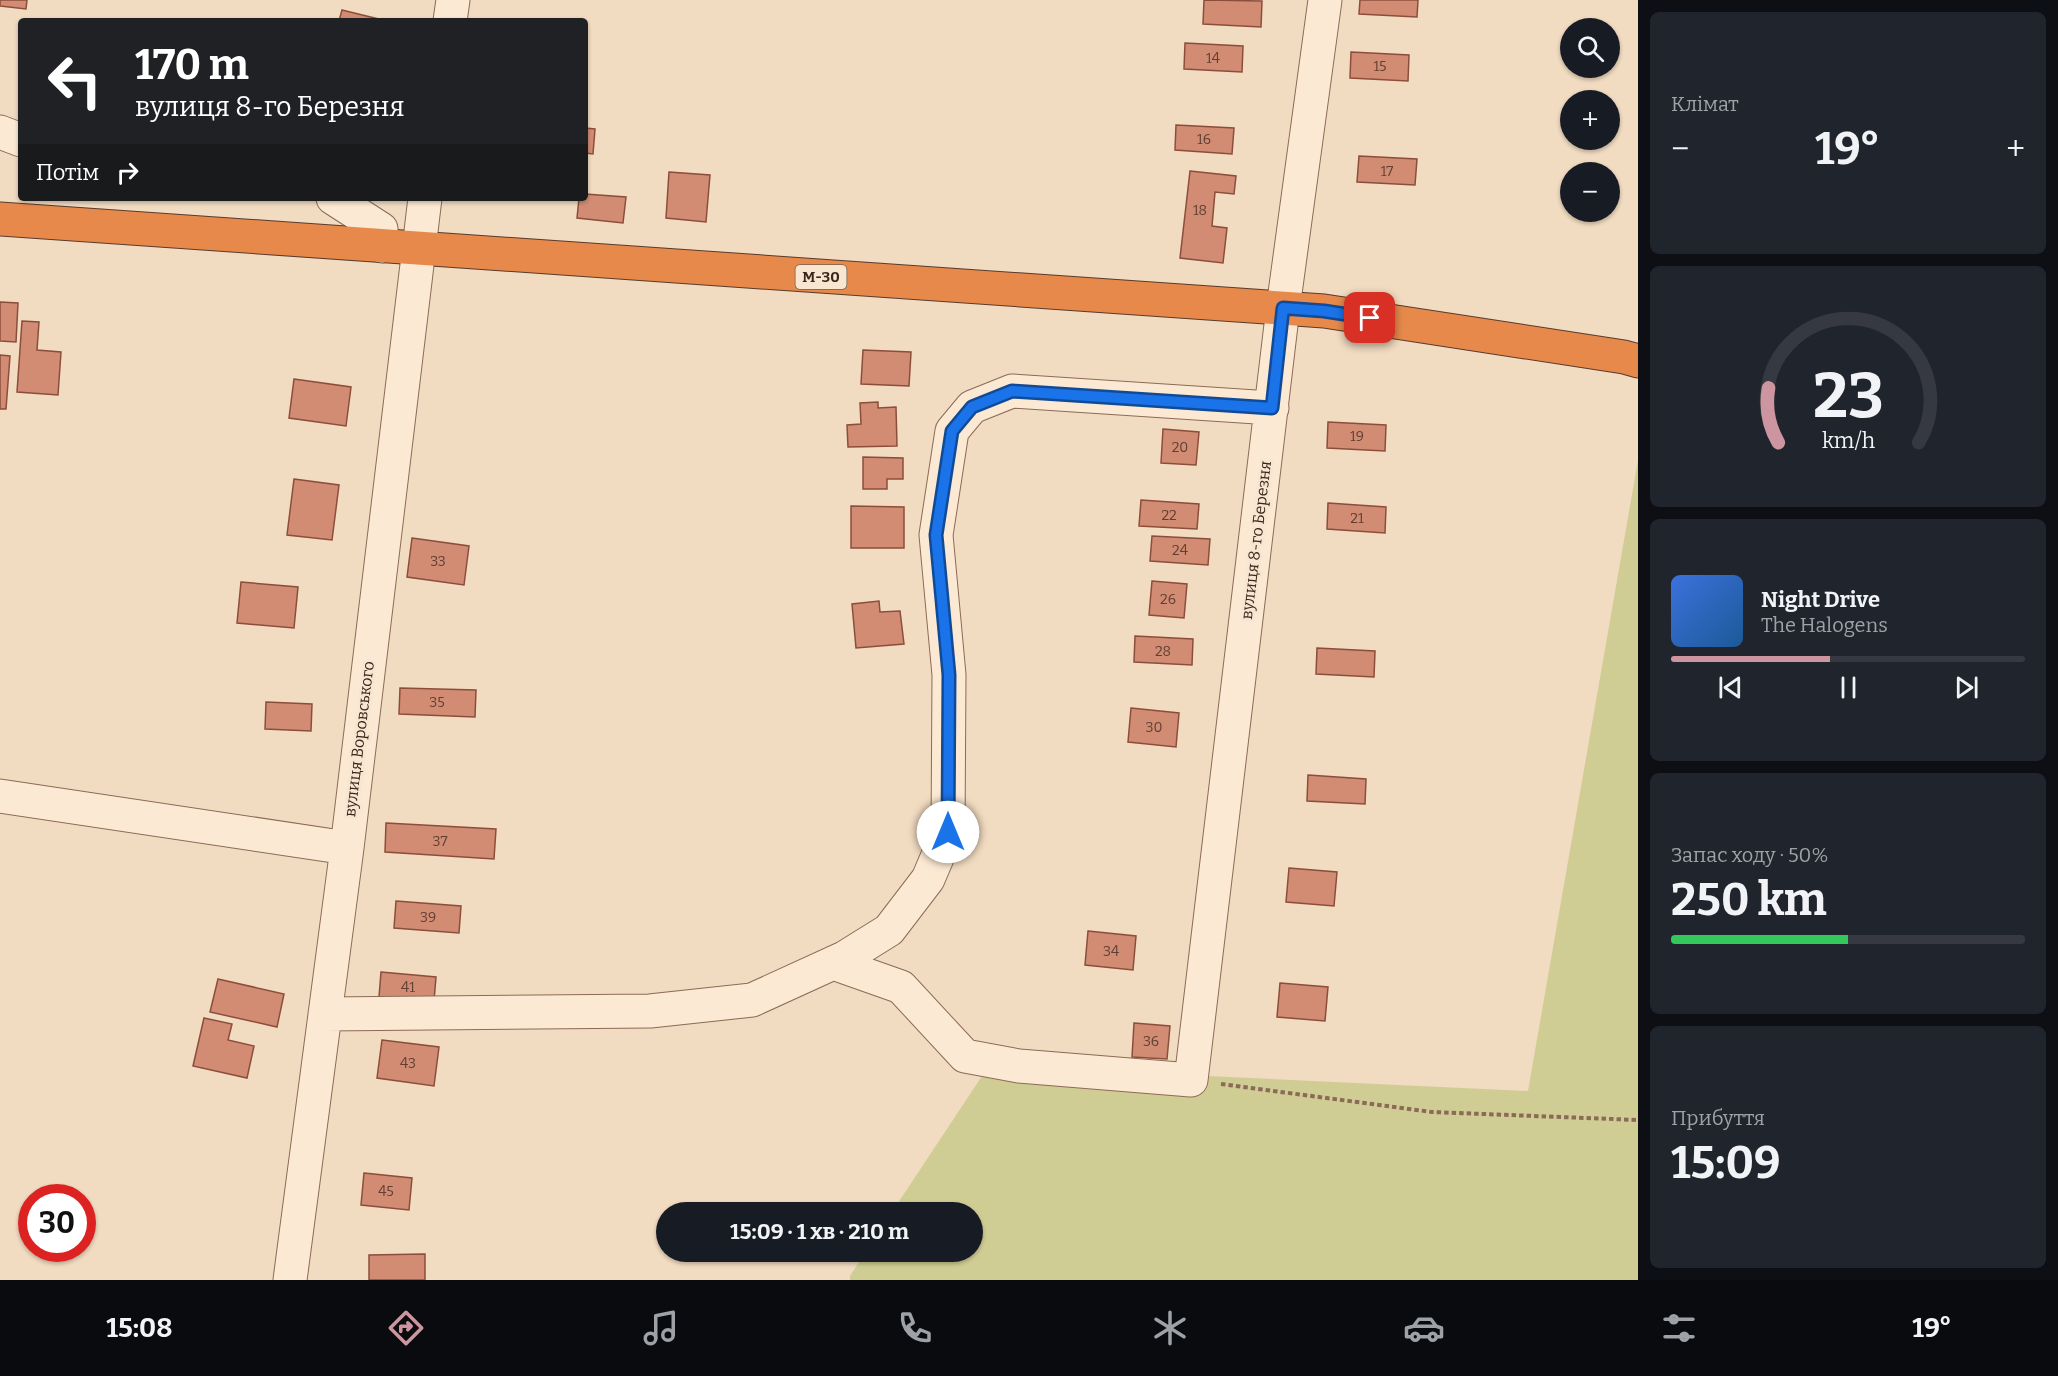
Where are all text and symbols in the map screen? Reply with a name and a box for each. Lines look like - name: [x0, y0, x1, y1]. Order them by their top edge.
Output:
- map controls: [1560, 18, 1620, 222]
- button: search: [1560, 18, 1620, 78]
- text: 170 m: [135, 40, 249, 90]
- icon: left: [36, 42, 114, 120]
- house number: 14: [1206, 50, 1220, 67]
- house number: 15: [1373, 58, 1387, 75]
- button: +: [1560, 90, 1620, 150]
- text: вулиця 8-го Березня: [135, 91, 404, 123]
- text: Клімат: [1671, 92, 1739, 116]
- text: 19°: [1815, 122, 1880, 176]
- text: −: [1671, 129, 1689, 169]
- text: +: [2006, 129, 2025, 169]
- house number: 16: [1197, 131, 1211, 148]
- icon: right: [111, 156, 144, 189]
- text: Потім: [36, 159, 99, 186]
- button: −: [1560, 162, 1620, 222]
- house number: 17: [1381, 163, 1393, 180]
- house number: 18: [1193, 202, 1207, 219]
- road number: М-30: [796, 265, 846, 289]
- pin: [1344, 292, 1395, 343]
- icon: arrive: [1353, 301, 1386, 334]
- text: 23: [1812, 360, 1884, 435]
- house number: 19: [1350, 428, 1364, 445]
- text: km/h: [1821, 429, 1875, 455]
- house number: 20: [1172, 439, 1188, 456]
- street label: вулиця 8-го Березня: [1237, 459, 1275, 620]
- house number: 22: [1161, 507, 1177, 524]
- house number: 21: [1350, 510, 1364, 527]
- house number: 24: [1172, 542, 1188, 559]
- house number: 33: [430, 553, 446, 570]
- text: Night Drive: [1761, 586, 1880, 613]
- house number: 26: [1160, 591, 1176, 608]
- text: The Halogens: [1761, 613, 1888, 637]
- house number: 28: [1155, 643, 1171, 660]
- street label: вулиця Воровського: [340, 660, 378, 818]
- icon: previous: [1714, 671, 1747, 704]
- icon: pause: [1832, 671, 1865, 704]
- icon: next: [1950, 671, 1983, 704]
- house number: 35: [429, 694, 445, 711]
- house number: 30: [1146, 719, 1162, 736]
- position arrow: [916, 800, 980, 864]
- house number: 37: [432, 833, 448, 850]
- text: Запас ходу · 50%: [1671, 843, 1828, 867]
- text: 250 km: [1671, 873, 1827, 927]
- house number: 39: [420, 909, 436, 926]
- house number: 34: [1103, 943, 1119, 960]
- house number: 41: [401, 979, 415, 996]
- house number: 36: [1143, 1033, 1159, 1050]
- house number: 43: [400, 1055, 416, 1072]
- text: Прибуття: [1671, 1106, 1765, 1130]
- text: 15:09: [1671, 1136, 1781, 1190]
- house number: 45: [378, 1183, 394, 1200]
- speed limit sign: 30: [18, 1184, 96, 1262]
- text: 15:09 · 1 хв · 210 m: [730, 1218, 909, 1245]
- icon: directions: [385, 1307, 427, 1349]
- icon: music: [640, 1307, 682, 1349]
- icon: phone: [894, 1307, 936, 1349]
- icon: climate: [1149, 1307, 1191, 1349]
- icon: car: [1403, 1307, 1445, 1349]
- icon: filters: [1658, 1307, 1700, 1349]
- text: 15:08: [106, 1312, 172, 1344]
- text: 19°: [1912, 1312, 1952, 1344]

